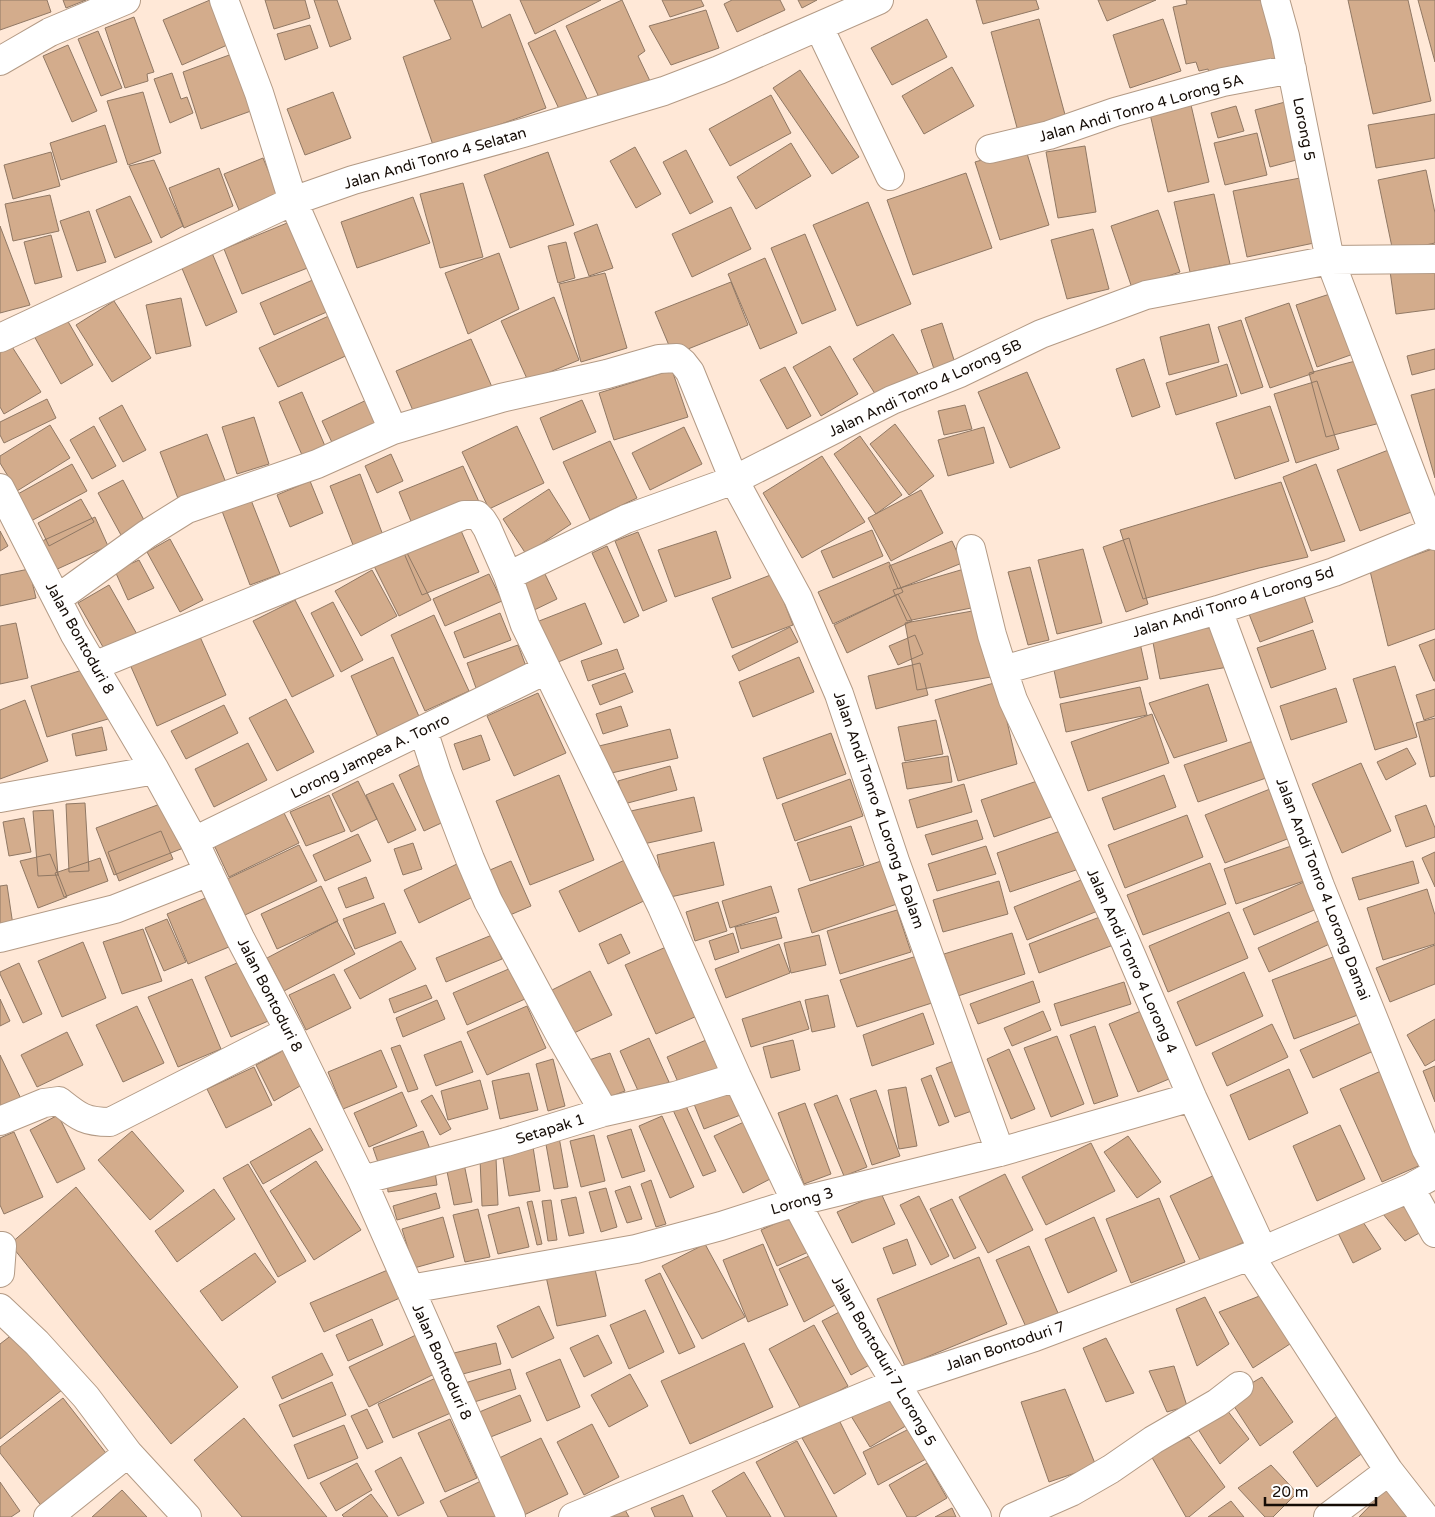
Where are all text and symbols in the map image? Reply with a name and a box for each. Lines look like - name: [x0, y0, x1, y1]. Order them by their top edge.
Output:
- street label: Jalan Andi Tonro 4 Lorong 5A: [1037, 70, 1245, 146]
- street label: Lorong 5: [1289, 96, 1319, 162]
- street label: Jalan Andi Tonro 4 Selatan: [342, 123, 528, 193]
- street label: Jalan Andi Tonro 4 Lorong 5B: [826, 335, 1024, 441]
- street label: Jalan Andi Tonro 4 Lorong 5d: [1130, 563, 1336, 641]
- street label: Jalan Bontoduri 8: [42, 579, 118, 697]
- street label: Jalan Andi Tonro 4 Lorong 4 Dalam: [830, 689, 928, 931]
- street label: Lorong Jampea A. Tonro: [288, 710, 452, 802]
- street label: Jalan Andi Tonro 4 Lorong Damai: [1272, 775, 1374, 1003]
- street label: Jalan Andi Tonro 4 Lorong 4: [1083, 866, 1181, 1056]
- street label: Jalan Bontoduri 8: [234, 935, 306, 1055]
- street label: Setapak 1: [513, 1110, 587, 1148]
- street label: Lorong 3: [769, 1183, 835, 1219]
- street label: Jalan Bontoduri 7 Lorong 5: [828, 1273, 940, 1449]
- street label: Jalan Bontoduri 8: [408, 1301, 476, 1423]
- street label: Jalan Bontoduri 7: [943, 1317, 1067, 1375]
- scale bar: [1265, 1474, 1376, 1506]
- text: 20 m: [1272, 1483, 1309, 1501]

